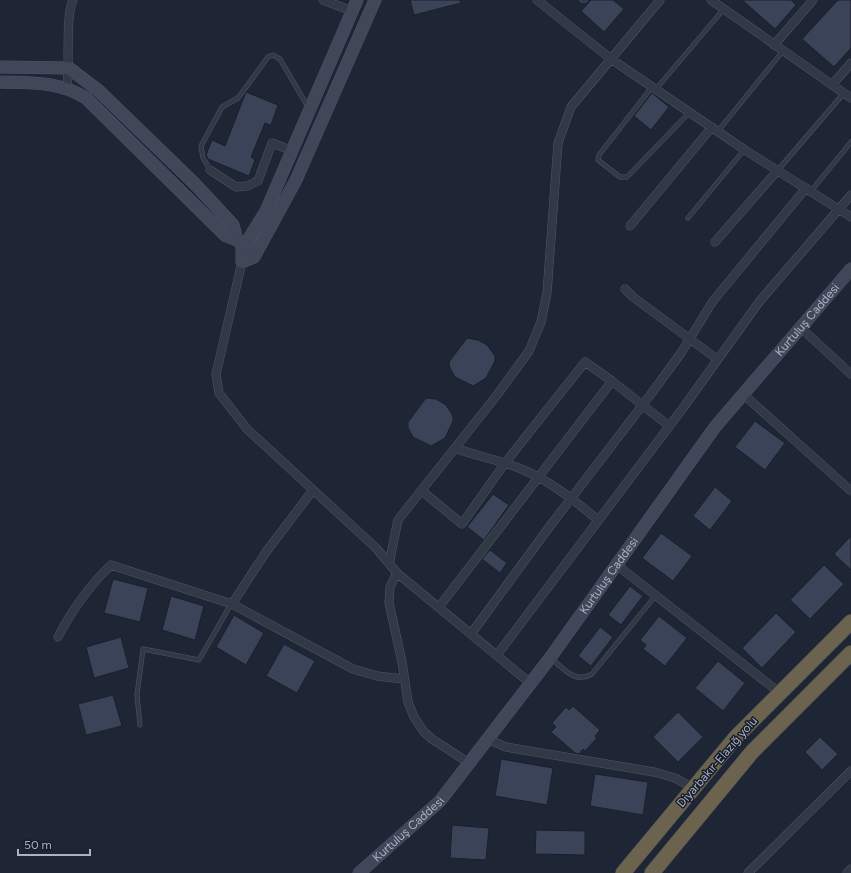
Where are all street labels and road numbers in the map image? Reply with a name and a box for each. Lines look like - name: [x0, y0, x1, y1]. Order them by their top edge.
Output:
- street label: Kurtuluş Caddesi: [772, 281, 842, 359]
- street label: Kurtuluş Caddesi: [577, 535, 641, 617]
- street label: Diyarbakır-Elazığ yolu: [674, 714, 760, 810]
- street label: Kurtuluş Caddesi: [370, 794, 447, 865]

